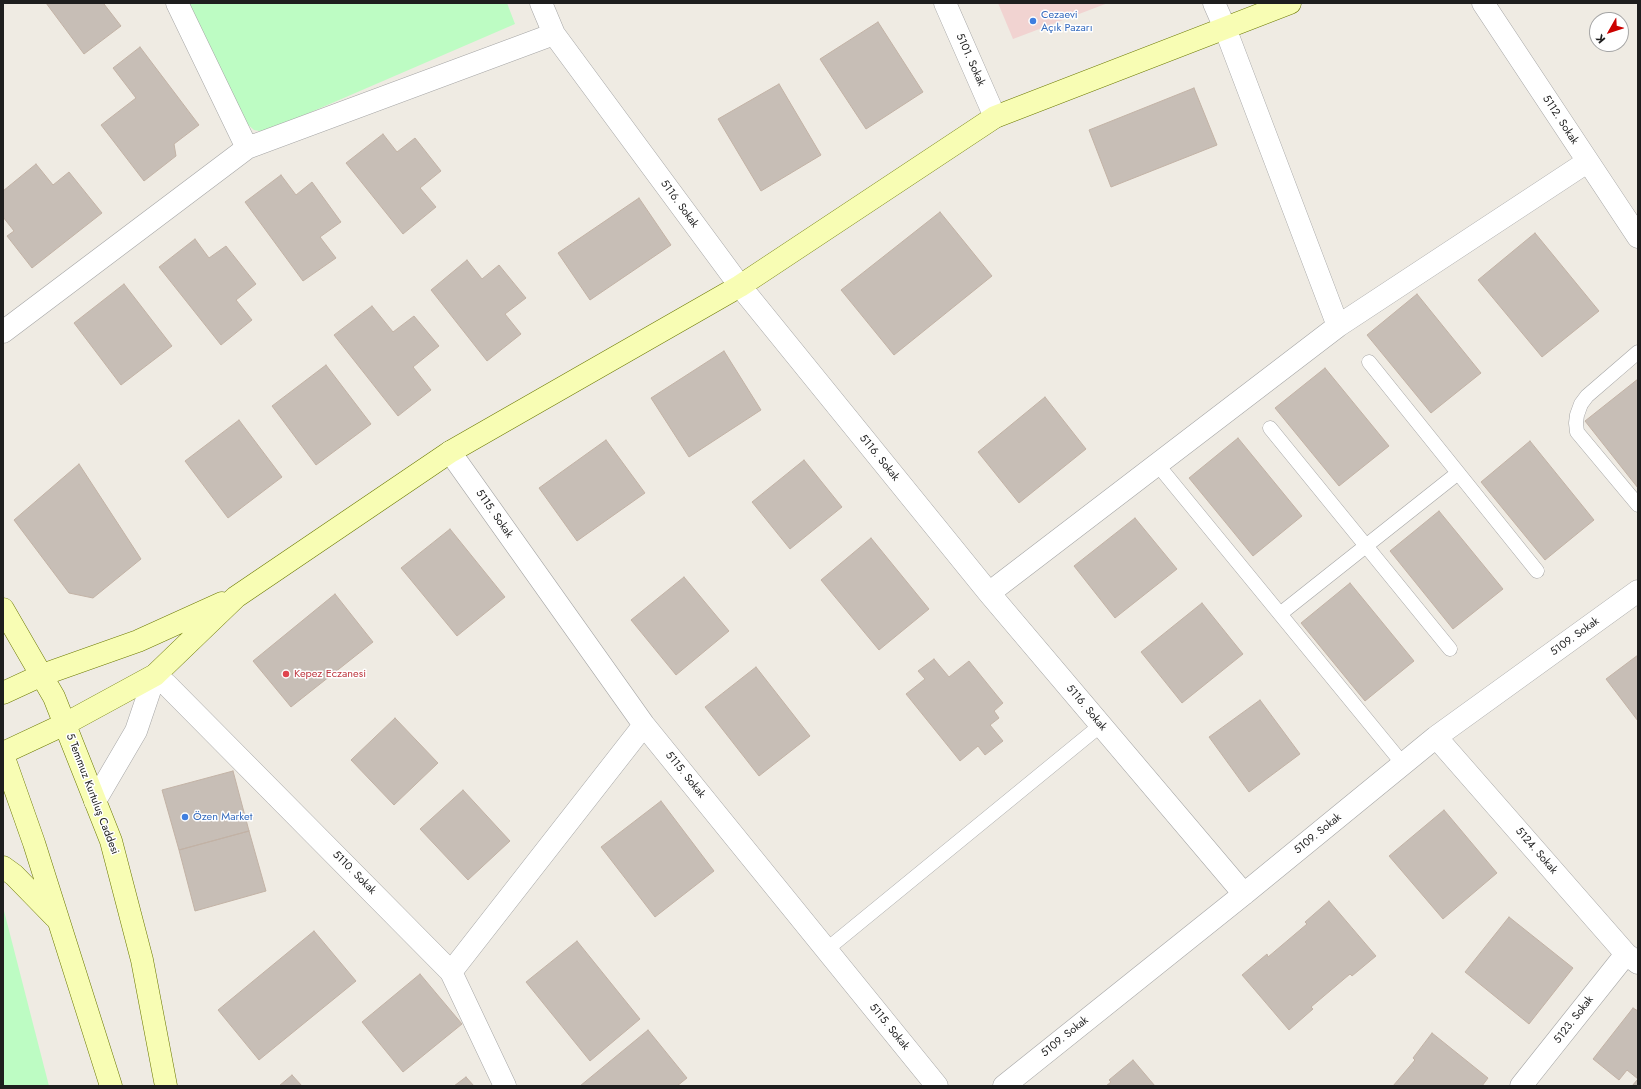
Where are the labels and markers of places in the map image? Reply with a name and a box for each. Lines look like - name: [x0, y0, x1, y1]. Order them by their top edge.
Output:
- place label: Cezaevi Açık Pazarı: [1041, 8, 1092, 34]
- marker: Cezaevi Açık Pazarı: [1028, 16, 1038, 26]
- place label: Kepez Eczanesi: [294, 667, 366, 681]
- marker: Kepez Eczanesi: [281, 669, 291, 679]
- place label: Özen Market: [193, 810, 252, 824]
- marker: Özen Market: [180, 812, 190, 822]

